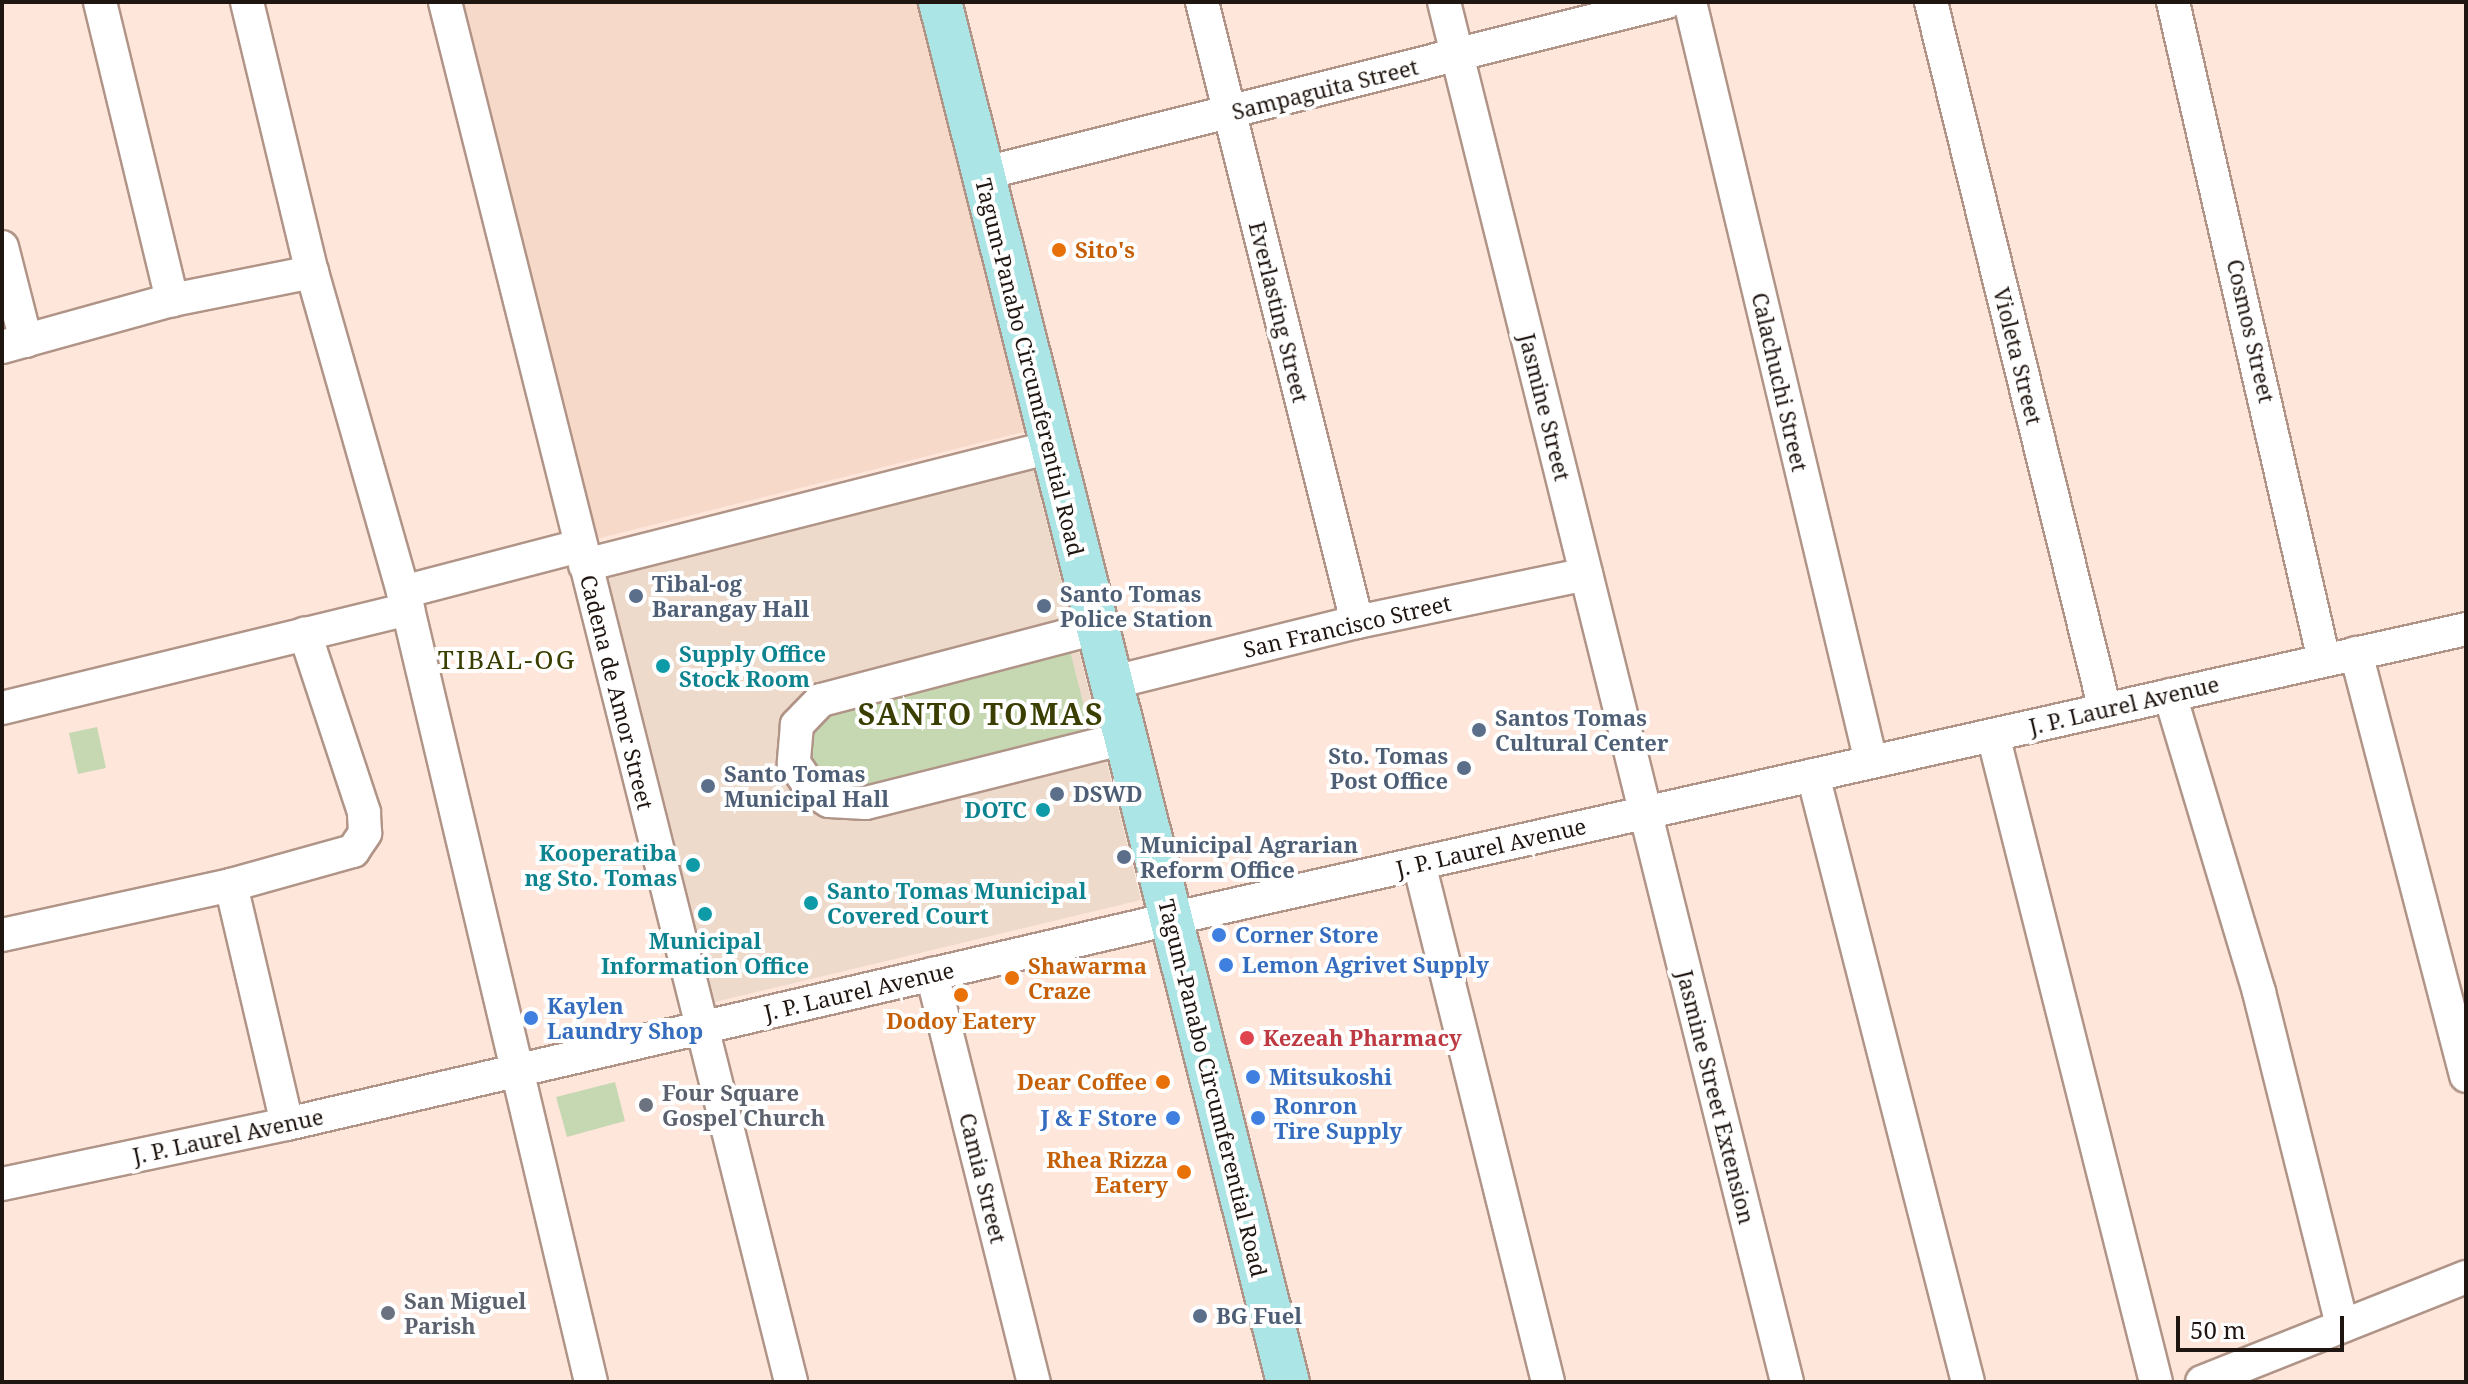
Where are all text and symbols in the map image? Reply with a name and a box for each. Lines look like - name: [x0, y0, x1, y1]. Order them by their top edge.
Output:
- street label: Sampaguita Street: [1229, 53, 1421, 125]
- street label: Tagum-Panabo Circumferential Road: [970, 175, 1090, 559]
- street label: Everlasting Street: [1244, 219, 1314, 405]
- place label: Sito's: [1075, 237, 1135, 263]
- marker: Sito's: [1050, 241, 1068, 259]
- street label: Cosmos Street: [2222, 257, 2280, 405]
- street label: Violeta Street: [1988, 285, 2048, 427]
- street label: Calachuchi Street: [1747, 290, 1813, 474]
- street label: Jasmine Street: [1514, 331, 1576, 483]
- place label: Tibal-og Barangay Hall: [652, 570, 809, 622]
- street label: Cadena de Amor Street: [575, 572, 659, 812]
- place label: Santo Tomas Police Station: [1060, 580, 1213, 632]
- marker: Tibal-og Barangay Hall: [627, 587, 645, 605]
- street label: San Francisco Street: [1241, 589, 1453, 663]
- marker: Santo Tomas Police Station: [1035, 597, 1053, 615]
- place label: Supply Office Stock Room: [679, 640, 826, 692]
- district label: TIBAL-OG: [438, 644, 576, 676]
- marker: Supply Office Stock Room: [654, 657, 672, 675]
- street label: J. P. Laurel Avenue: [2026, 670, 2222, 740]
- district label: SANTO TOMAS: [858, 696, 1104, 732]
- place label: Santos Tomas Cultural Center: [1495, 704, 1668, 756]
- marker: Santos Tomas Cultural Center: [1470, 721, 1488, 739]
- place label: Sto. Tomas Post Office: [1328, 742, 1448, 794]
- marker: Sto. Tomas Post Office: [1455, 759, 1473, 777]
- place label: Santo Tomas Municipal Hall: [724, 760, 889, 812]
- marker: Santo Tomas Municipal Hall: [699, 777, 717, 795]
- place label: DSWD: [1073, 781, 1143, 807]
- marker: DSWD: [1048, 785, 1066, 803]
- place label: DOTC: [965, 797, 1027, 823]
- marker: DOTC: [1034, 801, 1052, 819]
- street label: J. P. Laurel Avenue: [1393, 812, 1589, 882]
- place label: Municipal Agrarian Reform Office: [1140, 831, 1358, 882]
- place label: Kooperatiba ng Sto. Tomas: [524, 839, 677, 890]
- marker: Municipal Agrarian Reform Office: [1115, 848, 1133, 866]
- marker: Kooperatiba ng Sto. Tomas: [684, 856, 702, 874]
- place label: Santo Tomas Municipal Covered Court: [827, 877, 1086, 928]
- marker: Santo Tomas Municipal Covered Court: [802, 894, 820, 912]
- street label: Tagum-Panabo Circumferential Road: [1153, 896, 1273, 1280]
- marker: Municipal Information Office: [696, 905, 714, 923]
- place label: Corner Store: [1235, 922, 1378, 948]
- marker: Corner Store: [1210, 926, 1228, 944]
- place label: Municipal Information Office: [601, 927, 809, 978]
- place label: Shawarma Craze: [1028, 952, 1147, 1004]
- place label: Lemon Agrivet Supply: [1242, 952, 1489, 978]
- street label: J. P. Laurel Avenue: [761, 956, 957, 1026]
- marker: Lemon Agrivet Supply: [1217, 956, 1235, 974]
- street label: Jasmine Street Extension: [1672, 967, 1760, 1227]
- marker: Shawarma Craze: [1003, 969, 1021, 987]
- marker: Dodoy Eatery: [952, 986, 970, 1004]
- place label: Kaylen Laundry Shop: [547, 992, 703, 1044]
- place label: Dodoy Eatery: [886, 1008, 1036, 1034]
- marker: Kaylen Laundry Shop: [522, 1009, 540, 1027]
- place label: Kezeah Pharmacy: [1263, 1025, 1462, 1051]
- marker: Kezeah Pharmacy: [1238, 1029, 1256, 1047]
- place label: Mitsukoshi: [1269, 1064, 1392, 1090]
- marker: Mitsukoshi: [1244, 1068, 1262, 1086]
- place label: Dear Coffee: [1017, 1069, 1147, 1095]
- marker: Dear Coffee: [1154, 1073, 1172, 1091]
- place label: Four Square Gospel Church: [662, 1079, 825, 1130]
- place label: Ronron Tire Supply: [1274, 1092, 1402, 1144]
- marker: Four Square Gospel Church: [637, 1096, 655, 1114]
- street label: J. P. Laurel Avenue: [130, 1103, 326, 1169]
- place label: J & F Store: [1041, 1105, 1157, 1131]
- marker: J & F Store: [1164, 1109, 1182, 1127]
- marker: Ronron Tire Supply: [1249, 1109, 1267, 1127]
- street label: Camia Street: [954, 1110, 1012, 1246]
- place label: Rhea Rizza Eatery: [1046, 1146, 1168, 1198]
- marker: Rhea Rizza Eatery: [1175, 1163, 1193, 1181]
- place label: San Miguel Parish: [404, 1287, 526, 1338]
- scale bar: [2180, 1300, 2348, 1350]
- place label: BG Fuel: [1216, 1303, 1302, 1329]
- marker: San Miguel Parish: [379, 1304, 397, 1322]
- marker: BG Fuel: [1191, 1307, 1209, 1325]
- text: 50 m: [2190, 1313, 2246, 1346]

